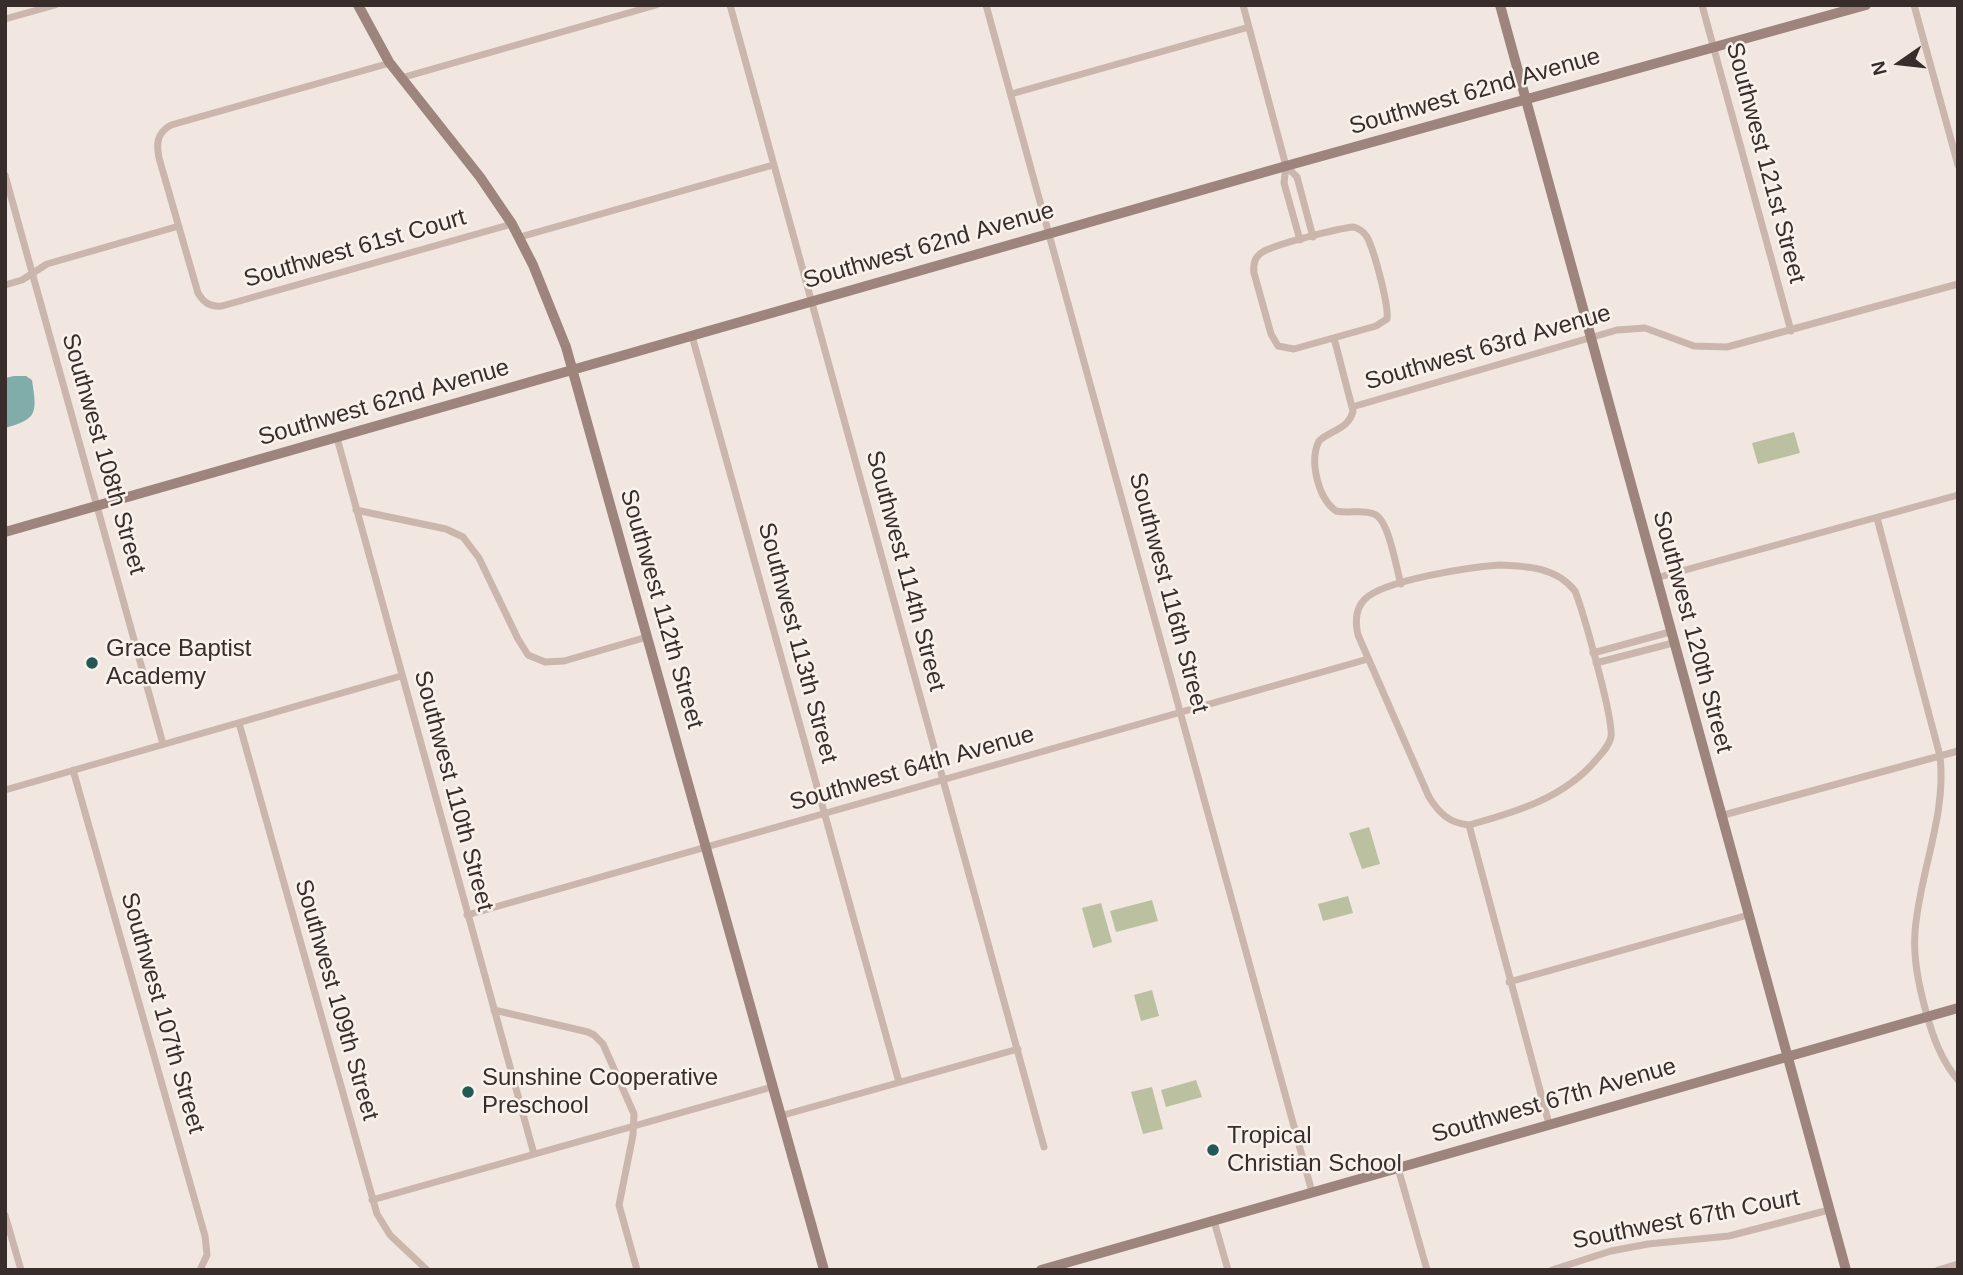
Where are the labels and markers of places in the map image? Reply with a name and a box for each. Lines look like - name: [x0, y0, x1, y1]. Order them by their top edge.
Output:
- place label: Grace Baptist Academy: [106, 635, 251, 691]
- marker: Grace Baptist Academy: [84, 655, 100, 671]
- place label: Sunshine Cooperative Preschool: [482, 1064, 718, 1120]
- marker: Sunshine Cooperative Preschool: [460, 1084, 476, 1100]
- place label: Tropical Christian School: [1227, 1122, 1402, 1178]
- marker: Tropical Christian School: [1205, 1142, 1221, 1158]

